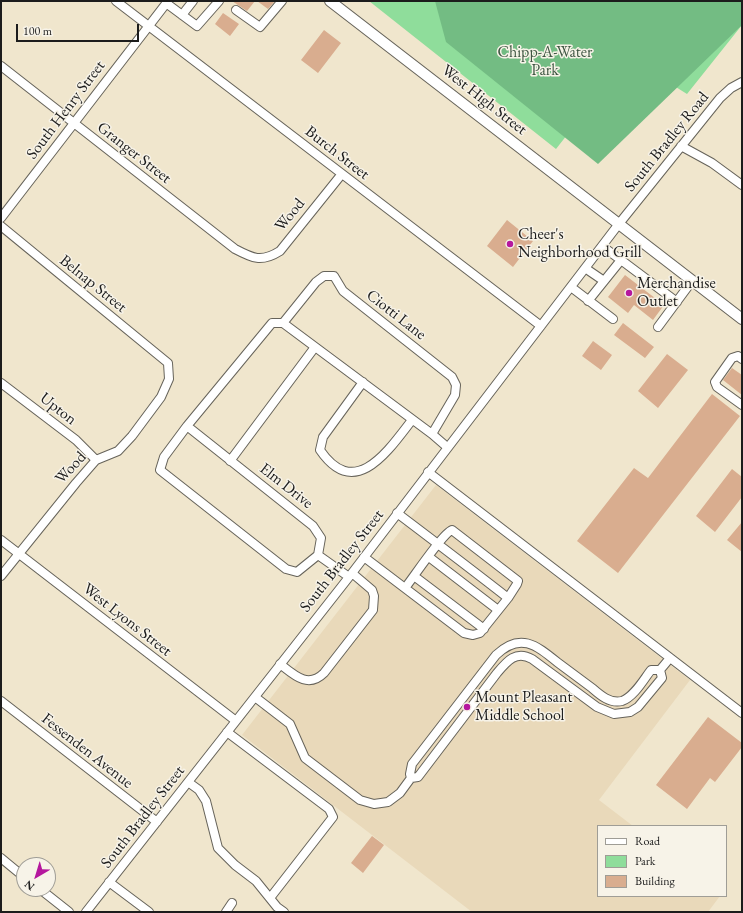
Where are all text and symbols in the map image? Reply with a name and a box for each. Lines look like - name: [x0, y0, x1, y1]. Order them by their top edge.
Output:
- scale bar: [18, 16, 141, 42]
- text: 100 m: [23, 23, 52, 39]
- park label: Chipp-A-Water Park: [498, 43, 592, 81]
- street label: South Henry Street: [23, 57, 109, 163]
- street label: West High Street: [437, 61, 531, 139]
- street label: South Bradley Road: [621, 88, 713, 196]
- street label: Granger Street: [93, 118, 175, 188]
- street label: Burch Street: [301, 122, 373, 184]
- street label: Wood: [271, 195, 309, 235]
- place label: Cheer's Neighborhood Grill: [518, 225, 642, 263]
- marker: Cheer's Neighborhood Grill: [505, 239, 515, 249]
- street label: Belnap Street: [55, 251, 131, 317]
- place label: Merchandise Outlet: [637, 274, 716, 312]
- street label: Ciotti Lane: [362, 286, 430, 344]
- marker: Merchandise Outlet: [624, 288, 634, 298]
- street label: Upton: [36, 389, 80, 429]
- street label: Wood: [51, 448, 91, 488]
- street label: Elm Drive: [255, 459, 317, 513]
- street label: South Bradley Street: [296, 506, 388, 616]
- street label: West Lyons Street: [79, 579, 175, 661]
- place label: Mount Pleasant Middle School: [475, 688, 572, 726]
- marker: Mount Pleasant Middle School: [462, 702, 472, 712]
- street label: Fessenden Avenue: [37, 709, 137, 793]
- street label: South Bradley Street: [97, 762, 189, 872]
- legend: [597, 825, 727, 897]
- text: Road: [635, 833, 660, 849]
- text: Park: [635, 853, 655, 869]
- north arrow: [16, 857, 56, 897]
- text: Building: [635, 873, 675, 889]
- text: N: [21, 877, 37, 894]

